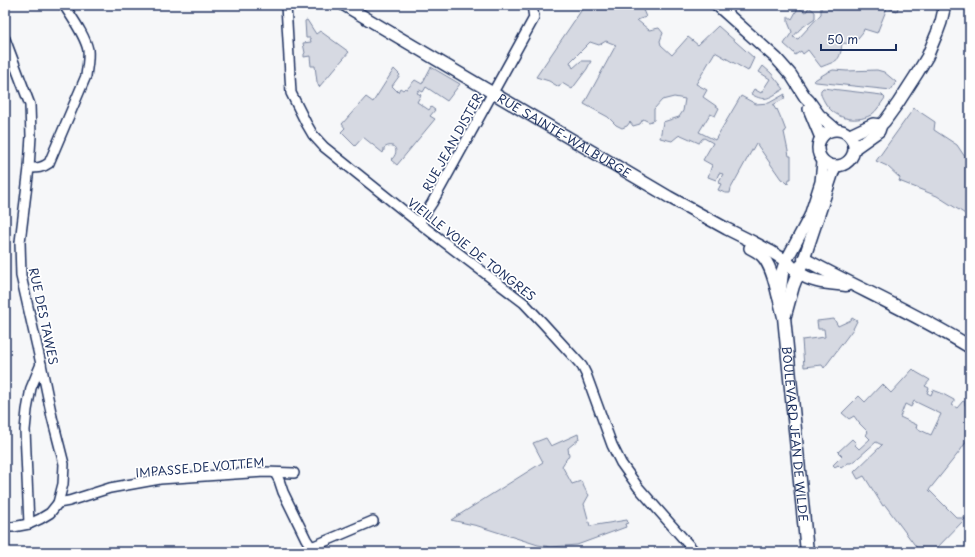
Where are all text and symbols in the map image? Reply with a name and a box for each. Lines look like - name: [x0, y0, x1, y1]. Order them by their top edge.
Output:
- scale bar: [821, 26, 896, 52]
- text: 50 m: [827, 30, 858, 48]
- street label: RUE JEAN DISTER: [418, 89, 487, 194]
- street label: RUE SAINTE-WALBURGE: [494, 89, 635, 182]
- street label: VIEILLE VOIE DE TONGRES: [404, 193, 540, 305]
- street label: RUE DES TAWES: [25, 266, 63, 366]
- street label: BOULEVARD JEAN DE WILDE: [778, 345, 813, 523]
- street label: IMPASSE DE VOTTEM: [135, 452, 265, 482]

